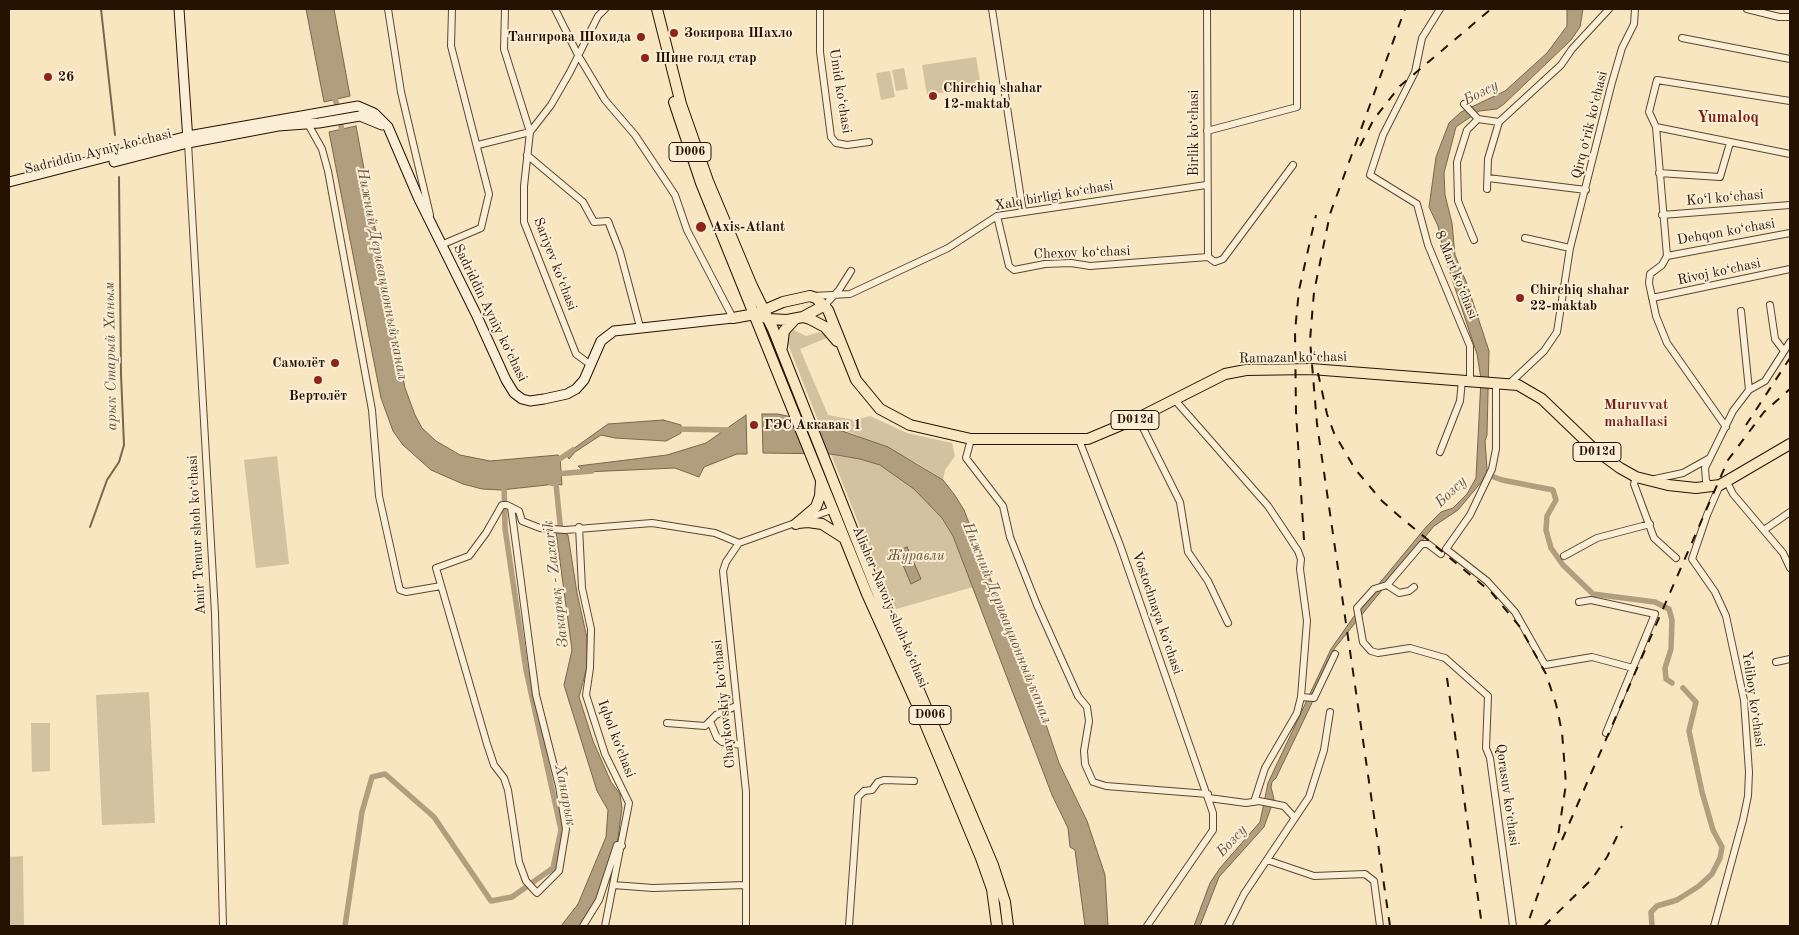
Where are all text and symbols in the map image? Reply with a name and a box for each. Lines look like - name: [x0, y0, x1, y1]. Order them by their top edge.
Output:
- place label: Зокирова Шахло: [684, 25, 793, 41]
- marker: Зокирова Шахло: [668, 27, 680, 39]
- place label: Тангирова Шохида: [508, 29, 631, 45]
- marker: Тангирова Шохида: [635, 31, 647, 43]
- street label: Umid ko‘chasi: [825, 47, 855, 135]
- place label: Шине голд стар: [655, 50, 757, 66]
- marker: Шине голд стар: [639, 52, 651, 64]
- place label: 26: [58, 69, 74, 85]
- street label: Qirq o‘rik ko‘chasi: [1568, 69, 1612, 181]
- marker: 26: [42, 71, 54, 83]
- water label: Бозсу: [1461, 76, 1501, 110]
- place label: Chirchiq shahar 12-maktab: [943, 80, 1042, 112]
- marker: Chirchiq shahar 12-maktab: [927, 90, 939, 102]
- street label: Birlik ko‘chasi: [1186, 90, 1202, 176]
- district label: Yumaloq: [1697, 108, 1759, 128]
- street label: Sadriddin Ayniy ko‘chasi: [23, 126, 173, 178]
- road number: D006: [669, 142, 711, 162]
- water label: Нижний Деривационный канал: [353, 166, 411, 382]
- street label: Xalq birligi ko‘chasi: [993, 177, 1115, 215]
- street label: Ko‘l ko‘chasi: [1686, 186, 1764, 210]
- street label: Sariyev ko‘chasi: [530, 215, 580, 313]
- street label: Dehqon ko‘chasi: [1676, 215, 1776, 249]
- place label: Axis-Atlant: [712, 219, 785, 235]
- marker: Axis-Atlant: [694, 220, 708, 234]
- street label: 8 Mart ko‘chasi: [1431, 228, 1481, 322]
- street label: Sadriddin Ayniy ko‘chasi: [449, 241, 531, 385]
- street label: Chexov ko‘chasi: [1033, 243, 1131, 263]
- street label: Rivoj ko‘chasi: [1676, 255, 1762, 289]
- water label: арык Старый Ханым: [101, 281, 121, 431]
- place label: Chirchiq shahar 22-maktab: [1530, 282, 1629, 314]
- marker: Chirchiq shahar 22-maktab: [1514, 292, 1526, 304]
- street label: Ramazan ko‘chasi: [1239, 349, 1347, 367]
- place label: Самолёт: [272, 355, 325, 371]
- marker: Самолёт: [329, 357, 341, 369]
- marker: Вертолёт: [312, 374, 324, 386]
- place label: Вертолёт: [289, 388, 347, 404]
- district label: Muruvvat mahallasi: [1604, 396, 1668, 431]
- road number: D012d: [1111, 410, 1159, 430]
- place label: ГЭС Аккавак 1: [764, 417, 861, 433]
- marker: ГЭС Аккавак 1: [748, 419, 760, 431]
- road number: D012d: [1573, 442, 1621, 462]
- street label: Amir Temur shoh ko‘chasi: [184, 455, 210, 615]
- water label: Бозсу: [1431, 473, 1471, 511]
- water label: Закарық - Zaxarik: [539, 519, 573, 649]
- water label: Нижний Деривационный канал: [958, 520, 1056, 726]
- street label: Alisher Navoiy shoh koʻchasi: [848, 524, 932, 690]
- park label: Журавли: [887, 548, 945, 564]
- street label: Vostochnaya ko‘chasi: [1128, 549, 1186, 677]
- street label: Chaykovskiy ko‘chasi: [709, 639, 739, 769]
- street label: Yeliboy ko‘chasi: [1738, 650, 1768, 748]
- street label: Iqbol koʻchasi: [593, 698, 639, 780]
- road number: D006: [909, 706, 951, 724]
- street label: Qorasuv ko‘chasi: [1492, 743, 1522, 847]
- water label: Ханарык: [550, 762, 580, 828]
- water label: Бозсу: [1213, 821, 1251, 861]

